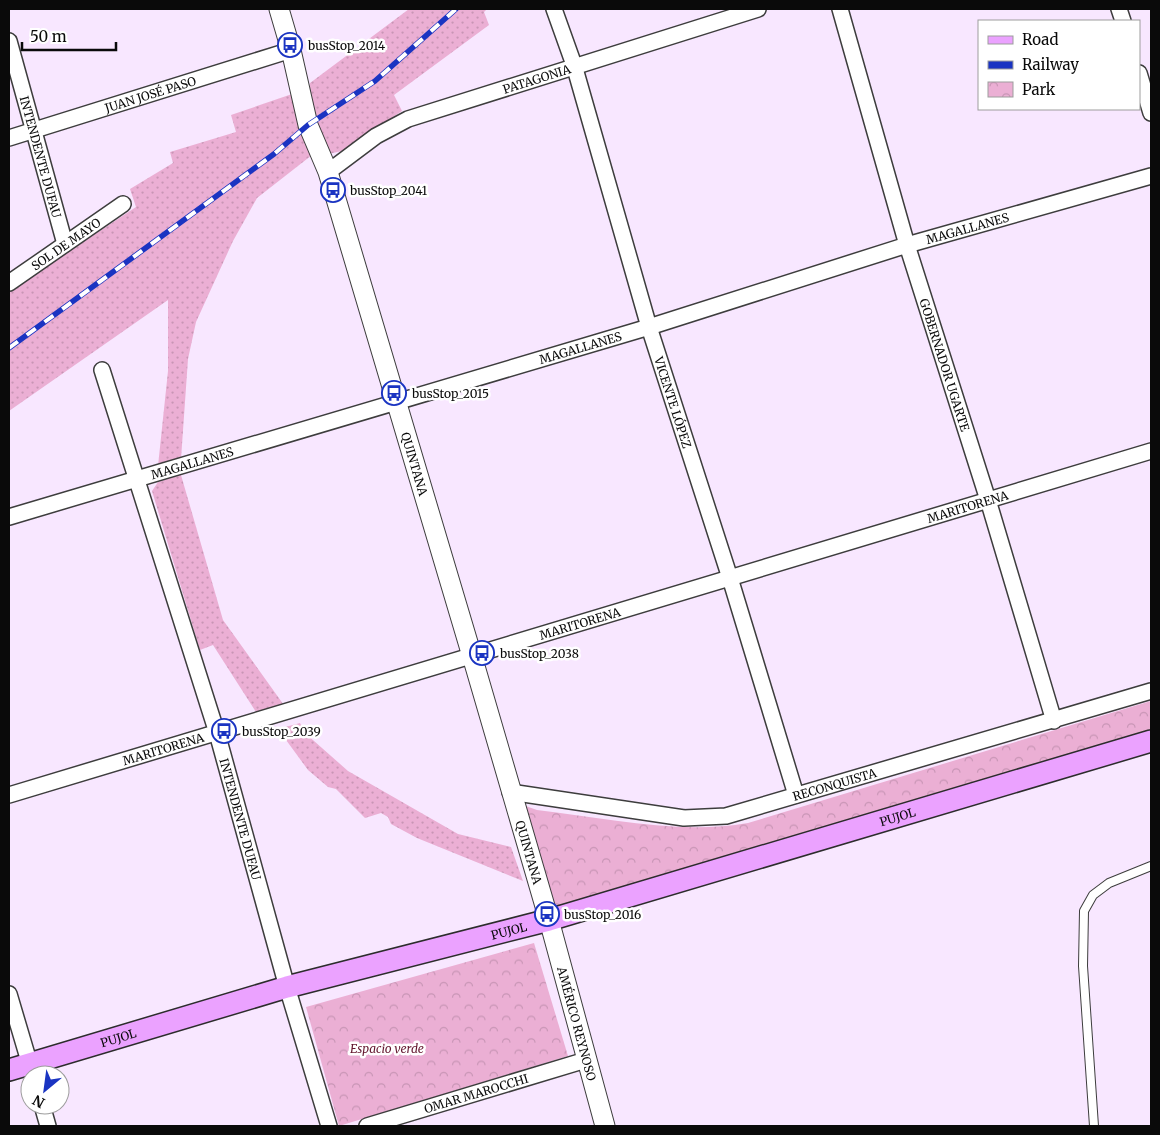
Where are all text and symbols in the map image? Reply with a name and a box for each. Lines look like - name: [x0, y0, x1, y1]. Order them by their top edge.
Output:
- scale bar: [22, 20, 116, 52]
- legend: [978, 20, 1140, 110]
- text: 50 m: [30, 27, 67, 46]
- text: Road: [1022, 30, 1058, 49]
- bus stop icon: busStop_2014: [277, 32, 303, 58]
- place label: busStop_2014: [307, 38, 386, 53]
- text: Railway: [1022, 55, 1079, 74]
- street label: PATAGONIA: [501, 61, 573, 96]
- street label: JUAN JOSÉ PASO: [102, 73, 198, 116]
- text: Park: [1022, 80, 1056, 99]
- street label: INTENDENTE DUFAU: [17, 94, 65, 219]
- bus stop icon: busStop_2041: [320, 177, 346, 203]
- place label: busStop_2041: [349, 183, 428, 198]
- street label: MAGALLANES: [924, 209, 1010, 247]
- street label: SOL DE MAYO: [28, 214, 104, 273]
- street label: GOBERNADOR UGARTE: [917, 297, 973, 433]
- street label: MAGALLANES: [537, 328, 623, 367]
- street label: VICENTE LÓPEZ: [651, 354, 695, 450]
- bus stop icon: busStop_2015: [381, 380, 407, 406]
- place label: busStop_2015: [411, 386, 489, 401]
- street label: QUINTANA: [398, 430, 431, 498]
- street label: MAGALLANES: [149, 443, 235, 482]
- street label: MARITORENA: [925, 487, 1010, 526]
- street label: MARITORENA: [537, 604, 623, 642]
- bus stop icon: busStop_2038: [469, 640, 495, 666]
- place label: busStop_2038: [499, 646, 579, 661]
- bus stop icon: busStop_2039: [211, 718, 237, 744]
- place label: busStop_2039: [241, 724, 321, 739]
- street label: MARITORENA: [121, 729, 206, 768]
- street label: INTENDENTE DUFAU: [217, 757, 265, 882]
- street label: RECONQUISTA: [791, 765, 879, 804]
- street label: PUJOL: [878, 804, 918, 829]
- street label: QUINTANA: [513, 819, 546, 886]
- bus stop icon: busStop_2016: [534, 901, 560, 927]
- place label: busStop_2016: [563, 907, 641, 922]
- street label: PUJOL: [489, 918, 529, 942]
- street label: AMÉRICO REYNOSO: [554, 964, 600, 1083]
- street label: PUJOL: [99, 1025, 138, 1050]
- park label: Espacio verde: [350, 1041, 424, 1056]
- north arrow: [20, 1065, 70, 1115]
- street label: OMAR MAROCCHI: [422, 1070, 530, 1116]
- text: N: [29, 1091, 48, 1112]

